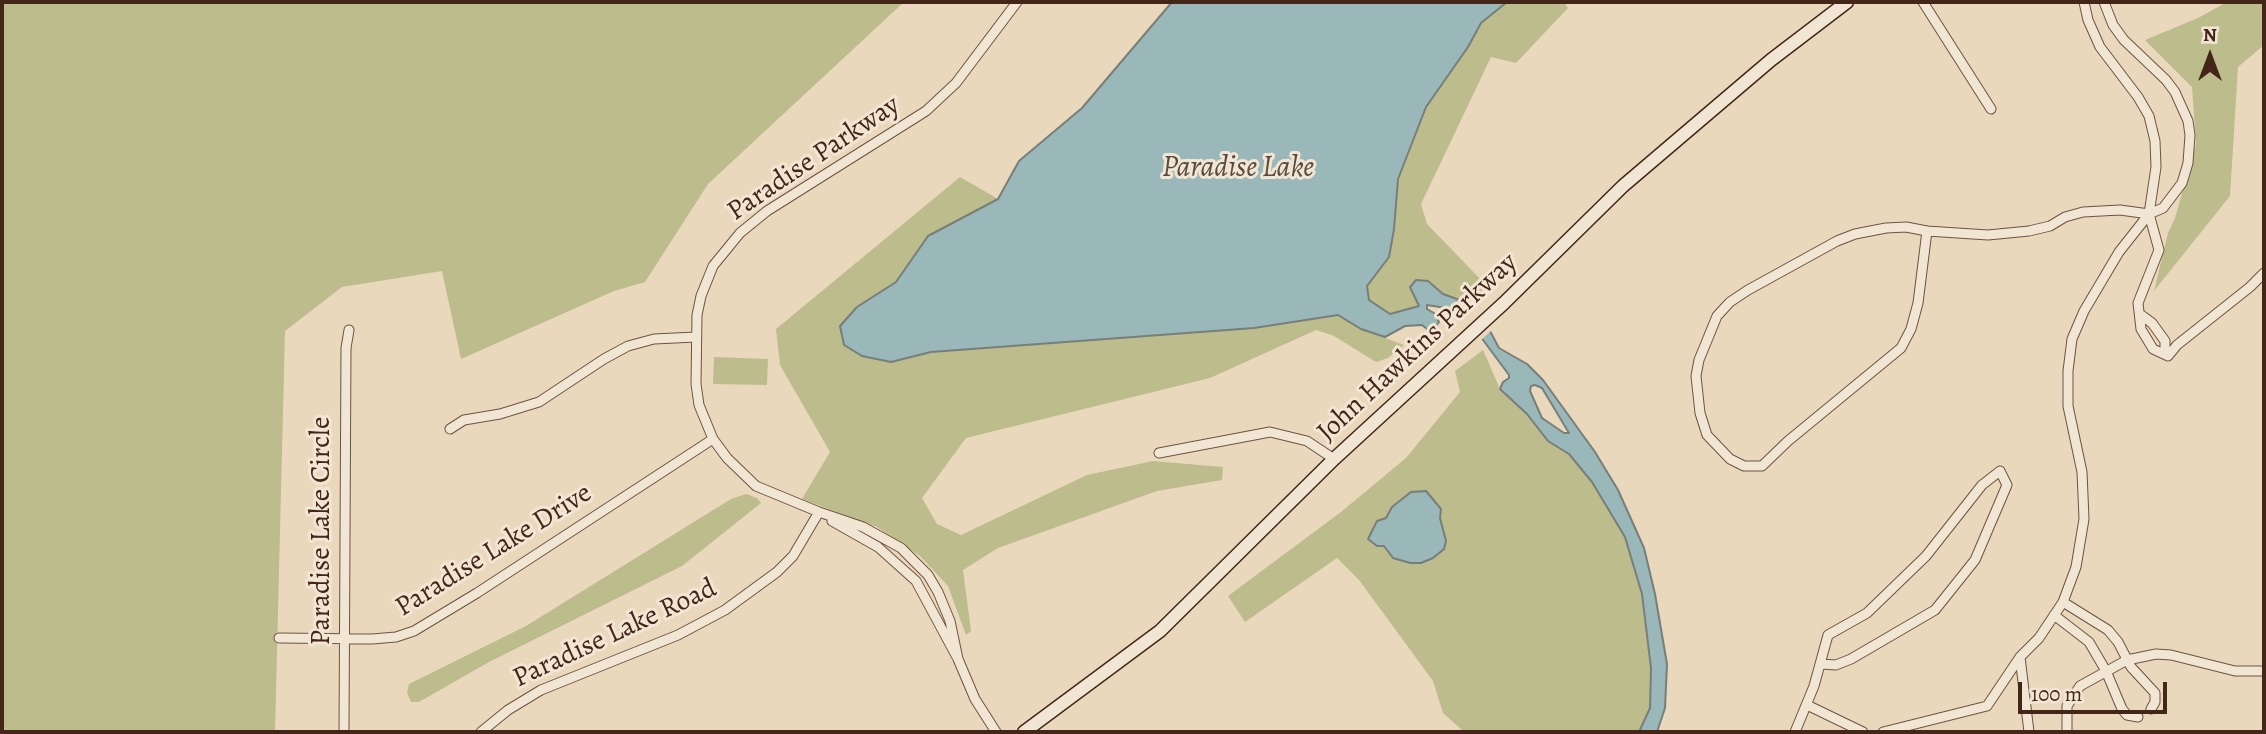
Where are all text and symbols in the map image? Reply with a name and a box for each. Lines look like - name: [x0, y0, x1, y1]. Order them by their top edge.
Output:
- north arrow: [2175, 21, 2245, 91]
- text: N: [2203, 22, 2217, 48]
- street label: Paradise Parkway: [721, 89, 907, 229]
- water label: Paradise Lake: [1162, 151, 1314, 187]
- street label: John Hawkins Parkway: [1311, 247, 1525, 449]
- street label: Paradise Lake Circle: [305, 417, 339, 645]
- street label: Paradise Lake Drive: [390, 477, 598, 625]
- street label: Paradise Lake Road: [508, 572, 722, 696]
- scale bar: [2021, 668, 2170, 712]
- text: 100 m: [2031, 680, 2082, 708]

